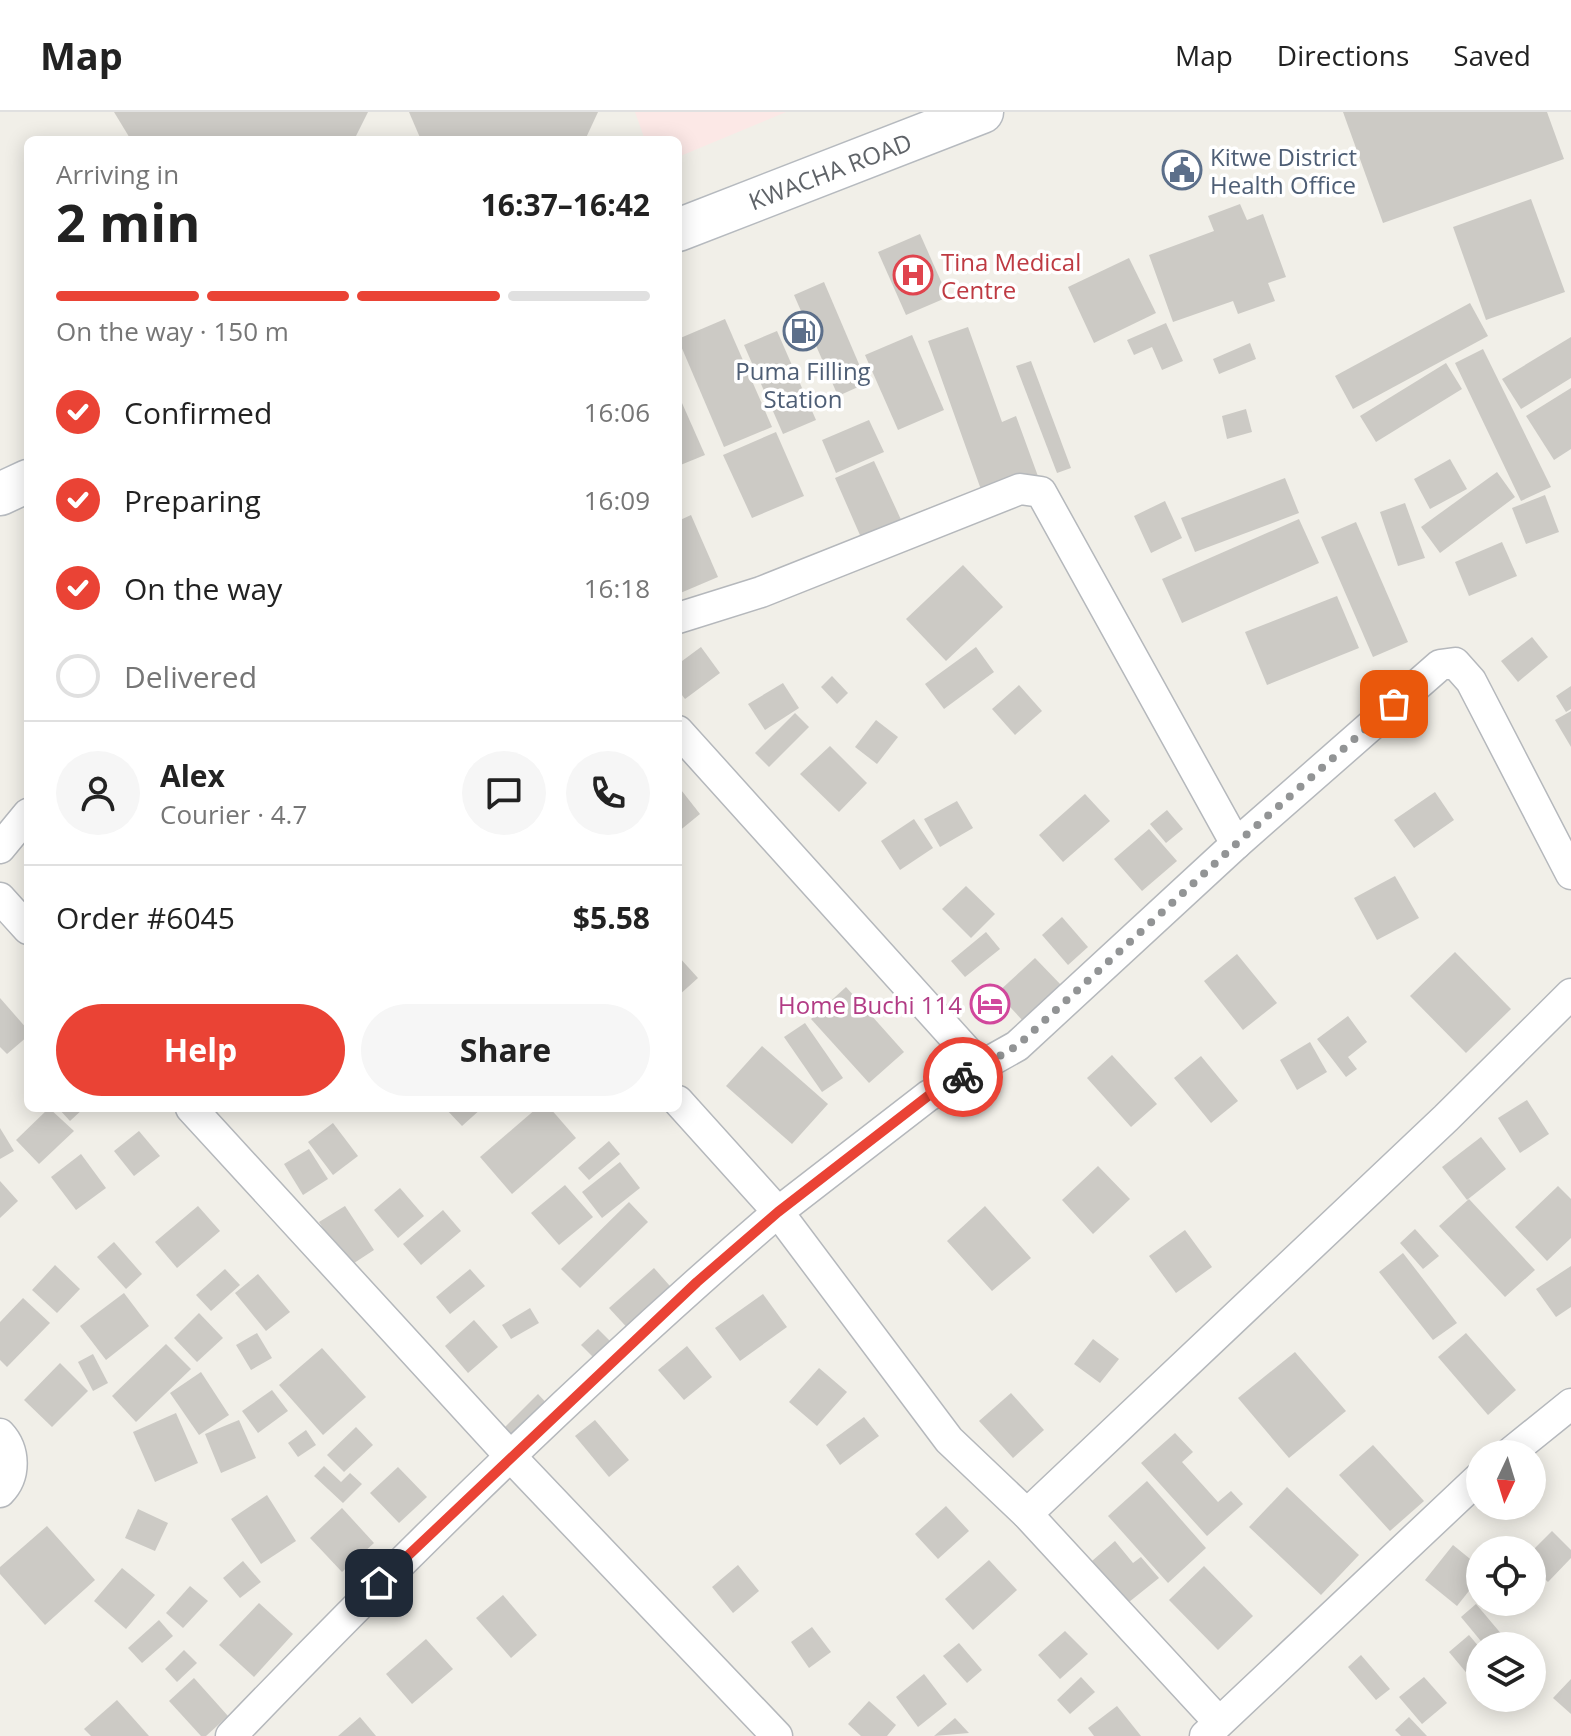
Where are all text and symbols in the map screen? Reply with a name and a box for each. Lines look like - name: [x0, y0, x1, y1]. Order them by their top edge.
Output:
- text: Map: [40, 29, 123, 81]
- text: Map: [1175, 36, 1233, 74]
- text: Directions: [1277, 36, 1409, 74]
- text: Saved: [1453, 36, 1531, 74]
- street label: KWACHA ROAD: [744, 125, 916, 217]
- place label: Kitwe District Health Office: [1210, 140, 1357, 201]
- public building icon: Kitwe District Health Office: [1161, 149, 1203, 191]
- text: Arriving in: [56, 156, 179, 192]
- text: 16:37–16:42: [481, 184, 650, 225]
- text: 2 min: [56, 186, 200, 257]
- place label: Tina Medical Centre: [941, 245, 1081, 306]
- hospital icon: Tina Medical Centre: [892, 254, 934, 296]
- fuel station icon: Puma Filling Station: [782, 310, 824, 352]
- text: On the way · 150 m: [56, 313, 289, 349]
- place label: Puma Filling Station: [735, 354, 871, 415]
- icon: check: [56, 390, 100, 434]
- text: Confirmed: [124, 392, 272, 433]
- text: 16:06: [584, 394, 650, 430]
- icon: check: [56, 478, 100, 522]
- text: Preparing: [124, 480, 261, 521]
- text: 16:09: [584, 482, 650, 518]
- icon: check: [56, 566, 100, 610]
- text: On the way: [124, 568, 282, 609]
- text: 16:18: [584, 570, 650, 606]
- text: Delivered: [124, 656, 257, 697]
- pin: [1360, 670, 1428, 738]
- icon: bag: [1372, 682, 1416, 726]
- button: person: [56, 751, 140, 835]
- button: chat: [462, 751, 546, 835]
- button: phone: [566, 751, 650, 835]
- text: Alex: [160, 755, 225, 796]
- text: Courier · 4.7: [160, 796, 307, 832]
- text: Order #6045: [56, 897, 235, 938]
- text: $5.58: [573, 897, 650, 938]
- hotel icon: Home Buchi 114: [969, 983, 1011, 1025]
- place label: Home Buchi 114: [778, 988, 962, 1021]
- button: Help: [56, 1004, 345, 1096]
- button: Share: [361, 1004, 650, 1096]
- courier: [923, 1037, 1003, 1117]
- icon: bike: [941, 1055, 985, 1099]
- north arrow: [1466, 1440, 1546, 1520]
- map controls: [1466, 1440, 1546, 1712]
- button: locate: [1466, 1536, 1546, 1616]
- pin: [345, 1549, 413, 1617]
- icon: home: [357, 1561, 401, 1605]
- button: layers: [1466, 1632, 1546, 1712]

